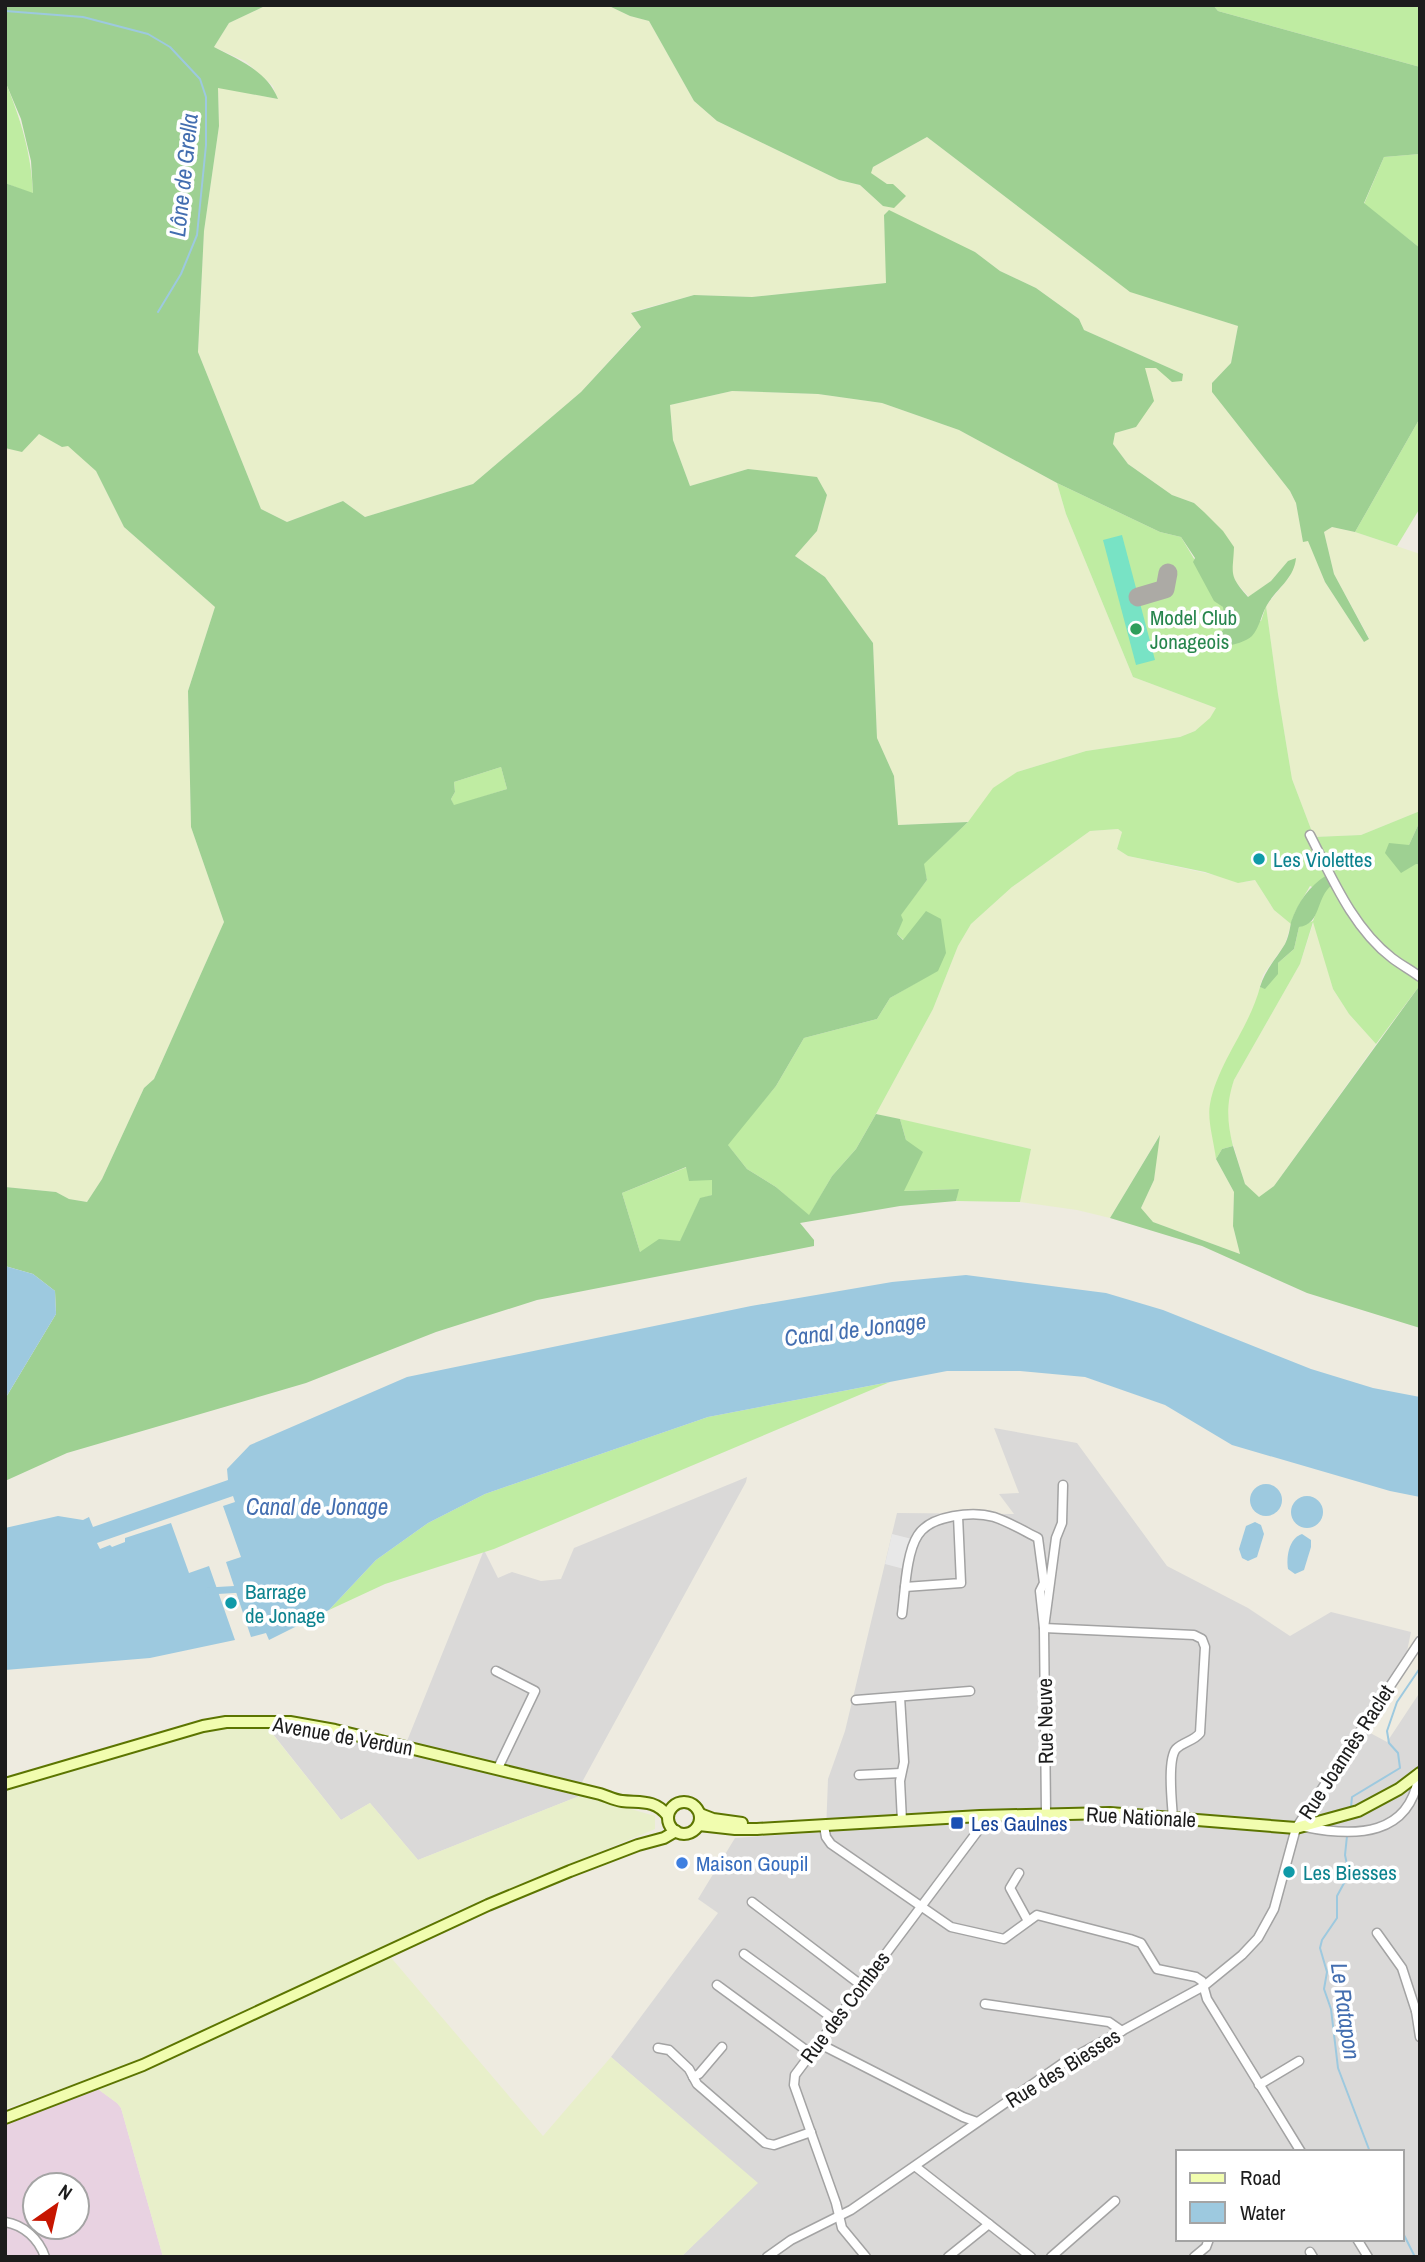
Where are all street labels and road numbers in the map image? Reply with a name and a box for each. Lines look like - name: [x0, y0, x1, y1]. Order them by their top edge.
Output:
- street label: Rue Neuve: [1030, 1678, 1060, 1764]
- street label: Rue Joannès Raclet: [1292, 1679, 1400, 1825]
- street label: Avenue de Verdun: [270, 1709, 415, 1763]
- street label: Rue Nationale: [1085, 1800, 1197, 1834]
- street label: Rue des Combes: [793, 1945, 897, 2069]
- street label: Rue des Biesses: [1000, 2021, 1126, 2115]

